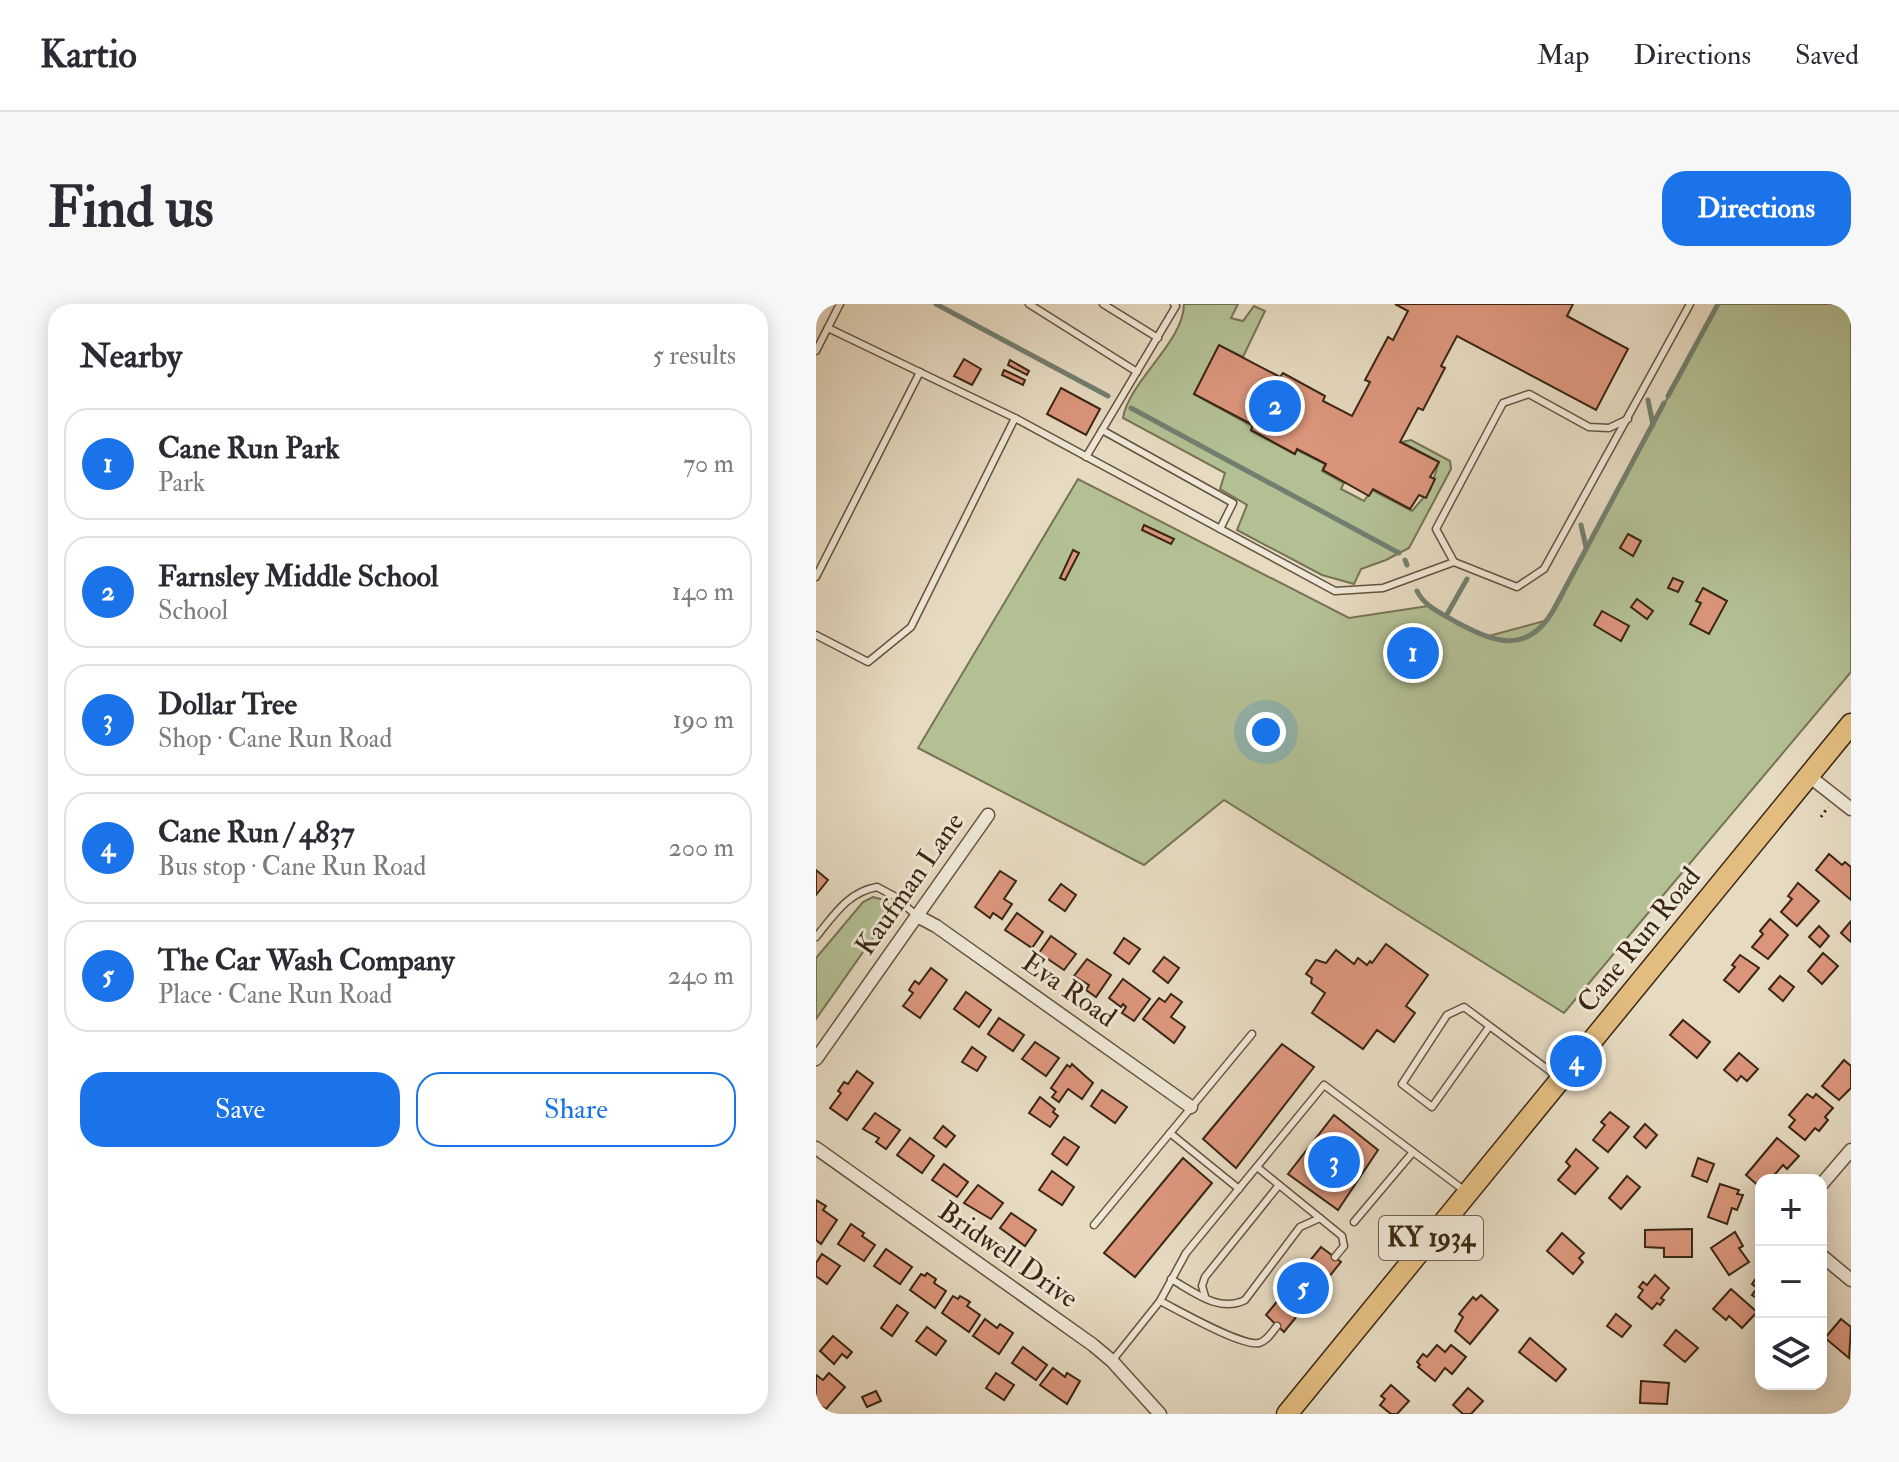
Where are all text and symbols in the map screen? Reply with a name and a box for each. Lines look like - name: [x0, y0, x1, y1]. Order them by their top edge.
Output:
- text: Kartio: [40, 31, 137, 79]
- text: Map: [1537, 38, 1590, 73]
- text: Directions: [1634, 38, 1751, 73]
- text: Saved: [1795, 38, 1859, 73]
- button: Directions: [1662, 171, 1851, 246]
- text: Find us: [48, 173, 214, 244]
- text: Nearby: [80, 335, 182, 378]
- text: 5 results: [652, 340, 736, 372]
- pin: 2: [1249, 376, 1301, 436]
- text: Cane Run Park: [158, 430, 340, 467]
- text: 1: [103, 448, 113, 480]
- text: 70 m: [683, 448, 734, 480]
- text: Park: [158, 467, 205, 499]
- text: Farnsley Middle School: [158, 558, 439, 595]
- text: 2: [101, 576, 115, 608]
- text: 140 m: [672, 576, 734, 608]
- text: School: [158, 595, 228, 627]
- pin: 1: [1387, 623, 1439, 683]
- text: Dollar Tree: [158, 686, 297, 723]
- text: 3: [103, 704, 113, 736]
- text: 190 m: [673, 704, 734, 736]
- your location: [1246, 712, 1286, 752]
- text: Shop · Cane Run Road: [158, 723, 392, 755]
- street label: Kaufman Lane: [848, 806, 972, 962]
- text: Cane Run / 4837: [158, 814, 355, 851]
- text: 4: [101, 832, 115, 864]
- text: 200 m: [669, 832, 734, 864]
- text: Bus stop · Cane Run Road: [158, 851, 426, 883]
- street label: Cane Run Road: [1570, 860, 1708, 1020]
- text: The Car Wash Company: [158, 942, 454, 979]
- street label: Eva Road: [1015, 945, 1123, 1035]
- text: 5: [102, 960, 114, 992]
- text: 240 m: [668, 960, 734, 992]
- text: Place · Cane Run Road: [158, 979, 392, 1011]
- pin: 4: [1550, 1031, 1602, 1091]
- button: Save: [80, 1072, 400, 1147]
- button: Share: [416, 1072, 736, 1147]
- pin: 3: [1308, 1132, 1360, 1192]
- map controls: [1755, 1174, 1827, 1390]
- button: +: [1755, 1174, 1827, 1246]
- street label: Bridwell Drive: [931, 1194, 1085, 1316]
- road number: KY 1934: [1379, 1216, 1483, 1260]
- button: −: [1755, 1246, 1827, 1318]
- pin: 5: [1277, 1258, 1329, 1318]
- button: layers: [1755, 1318, 1827, 1390]

